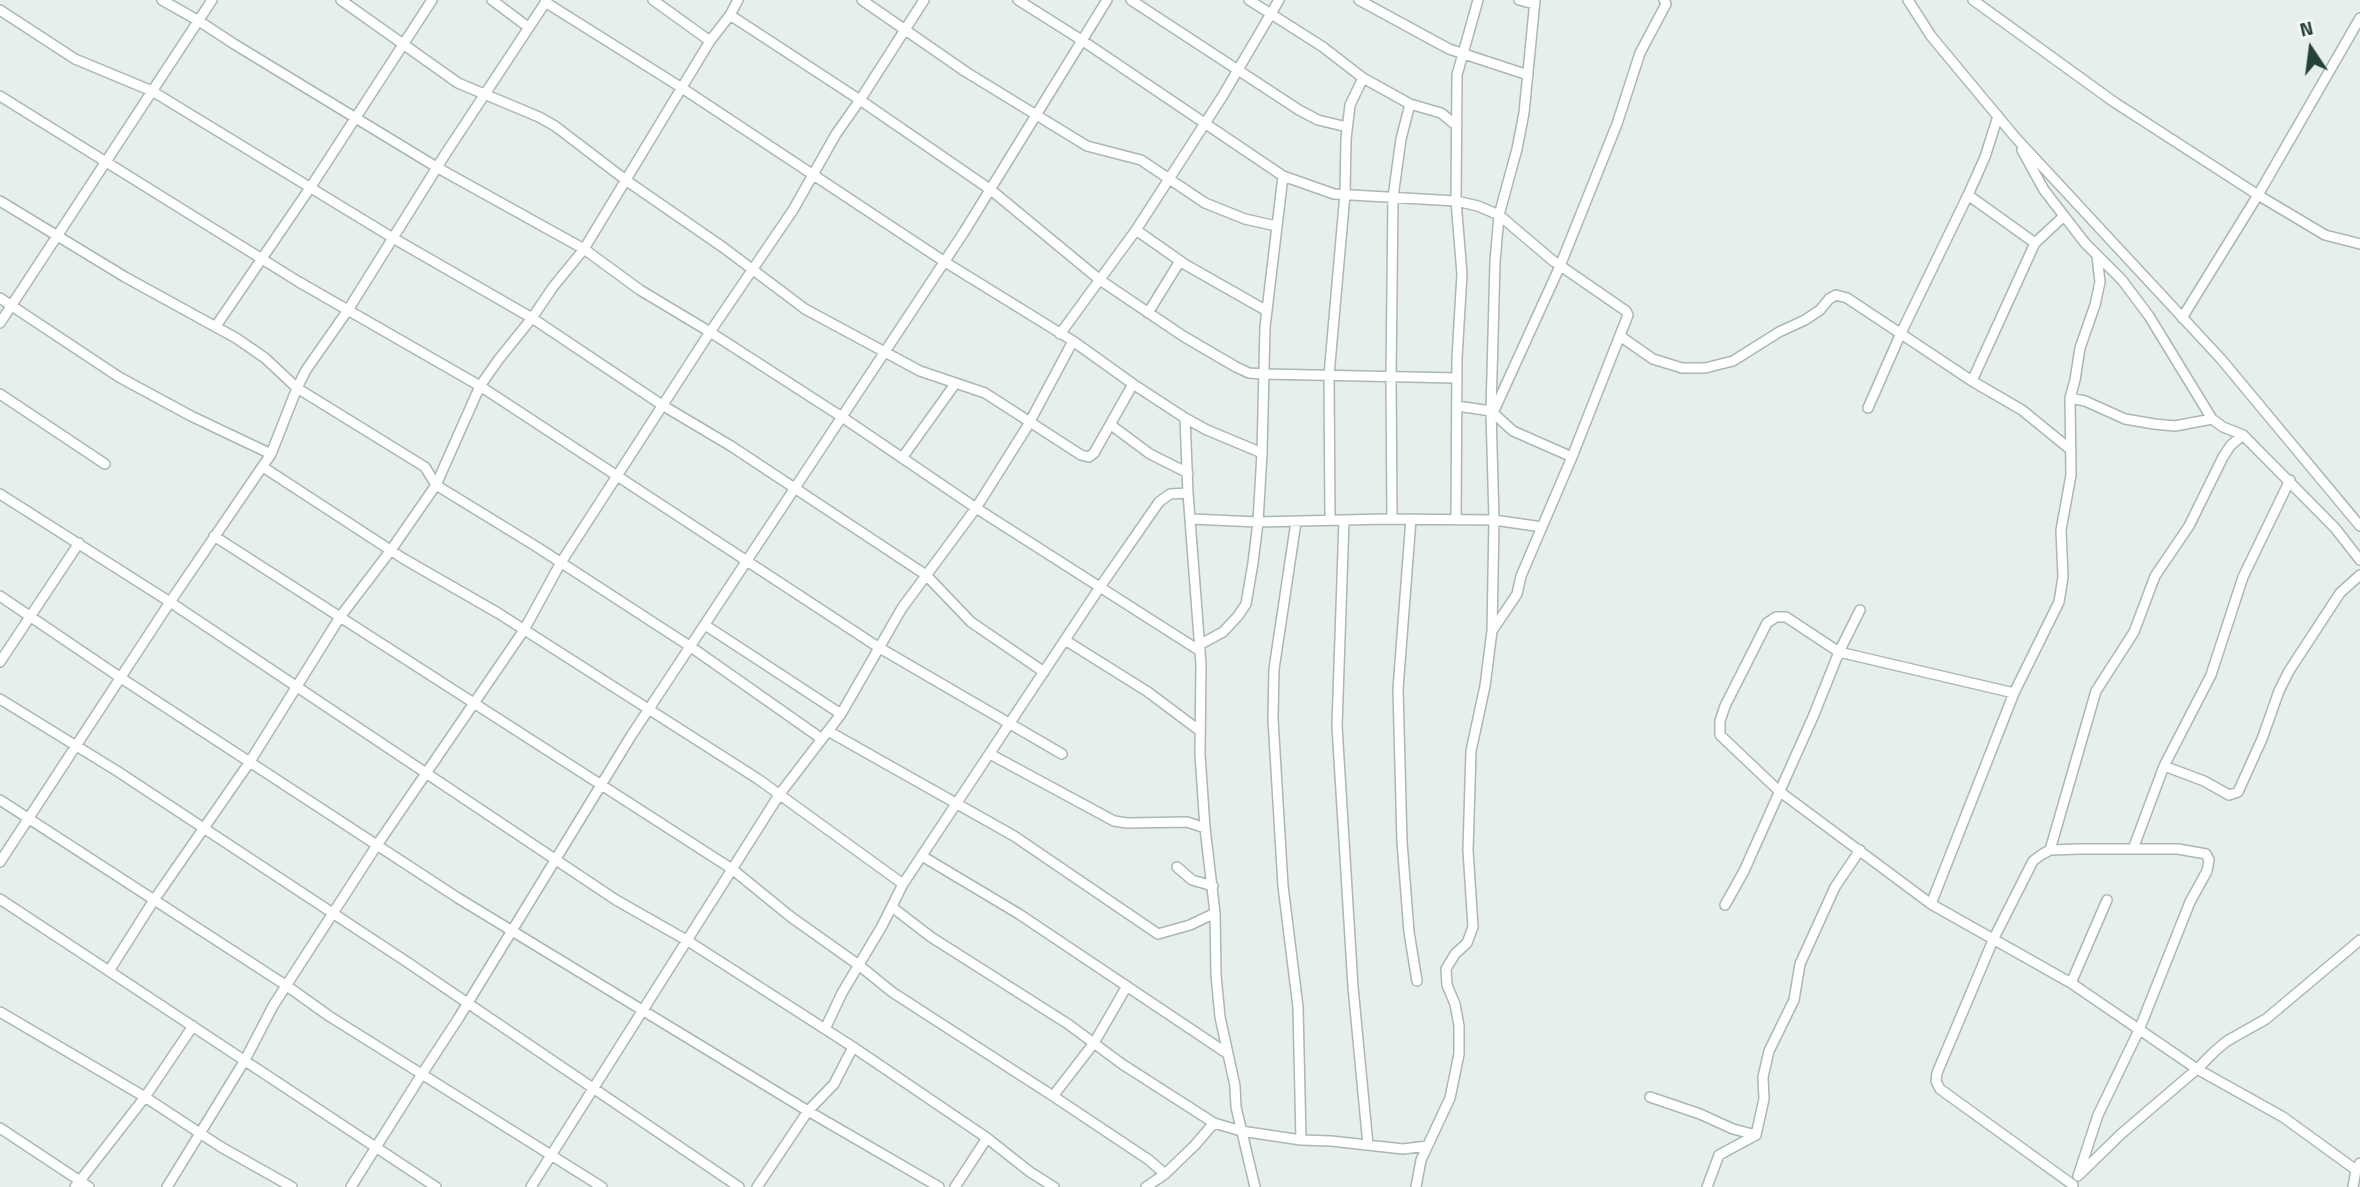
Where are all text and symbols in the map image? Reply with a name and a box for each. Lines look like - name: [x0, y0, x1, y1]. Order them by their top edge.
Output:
- text: N: [2296, 12, 2316, 44]
- north arrow: [2276, 14, 2346, 84]

